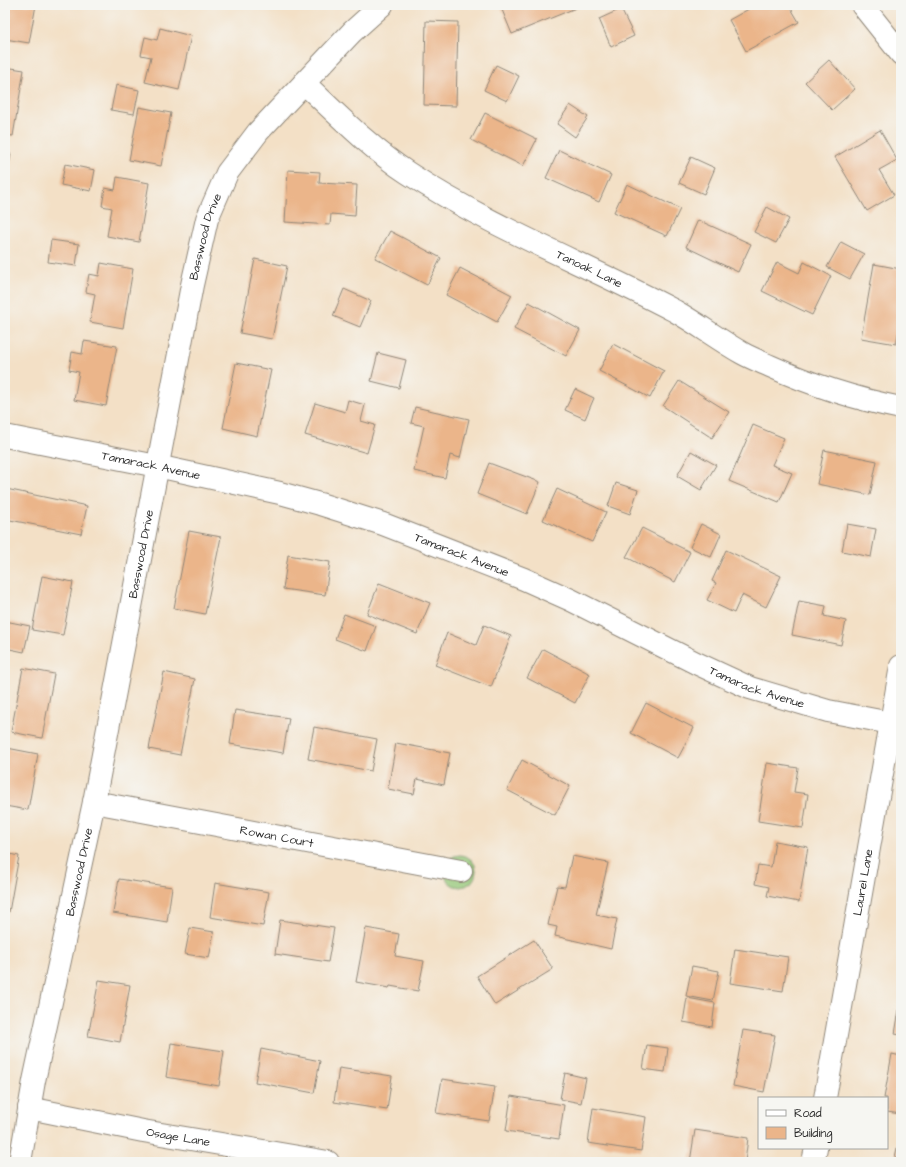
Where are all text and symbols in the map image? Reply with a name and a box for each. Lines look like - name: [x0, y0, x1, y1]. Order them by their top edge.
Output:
- street label: Basswood Drive: [185, 190, 226, 282]
- street label: Tanoak Lane: [553, 246, 626, 292]
- street label: Tamarack Avenue: [100, 447, 203, 484]
- street label: Basswood Drive: [124, 508, 158, 600]
- street label: Tamarack Avenue: [412, 529, 512, 581]
- street label: Tamarack Avenue: [706, 662, 807, 712]
- street label: Rowan Court: [238, 821, 315, 852]
- street label: Basswood Drive: [61, 826, 97, 918]
- street label: Laurel Lane: [849, 847, 877, 917]
- legend: [758, 1097, 888, 1149]
- text: Road: [794, 1105, 822, 1122]
- street label: Osage Lane: [145, 1123, 212, 1151]
- text: Building: [794, 1125, 832, 1143]

